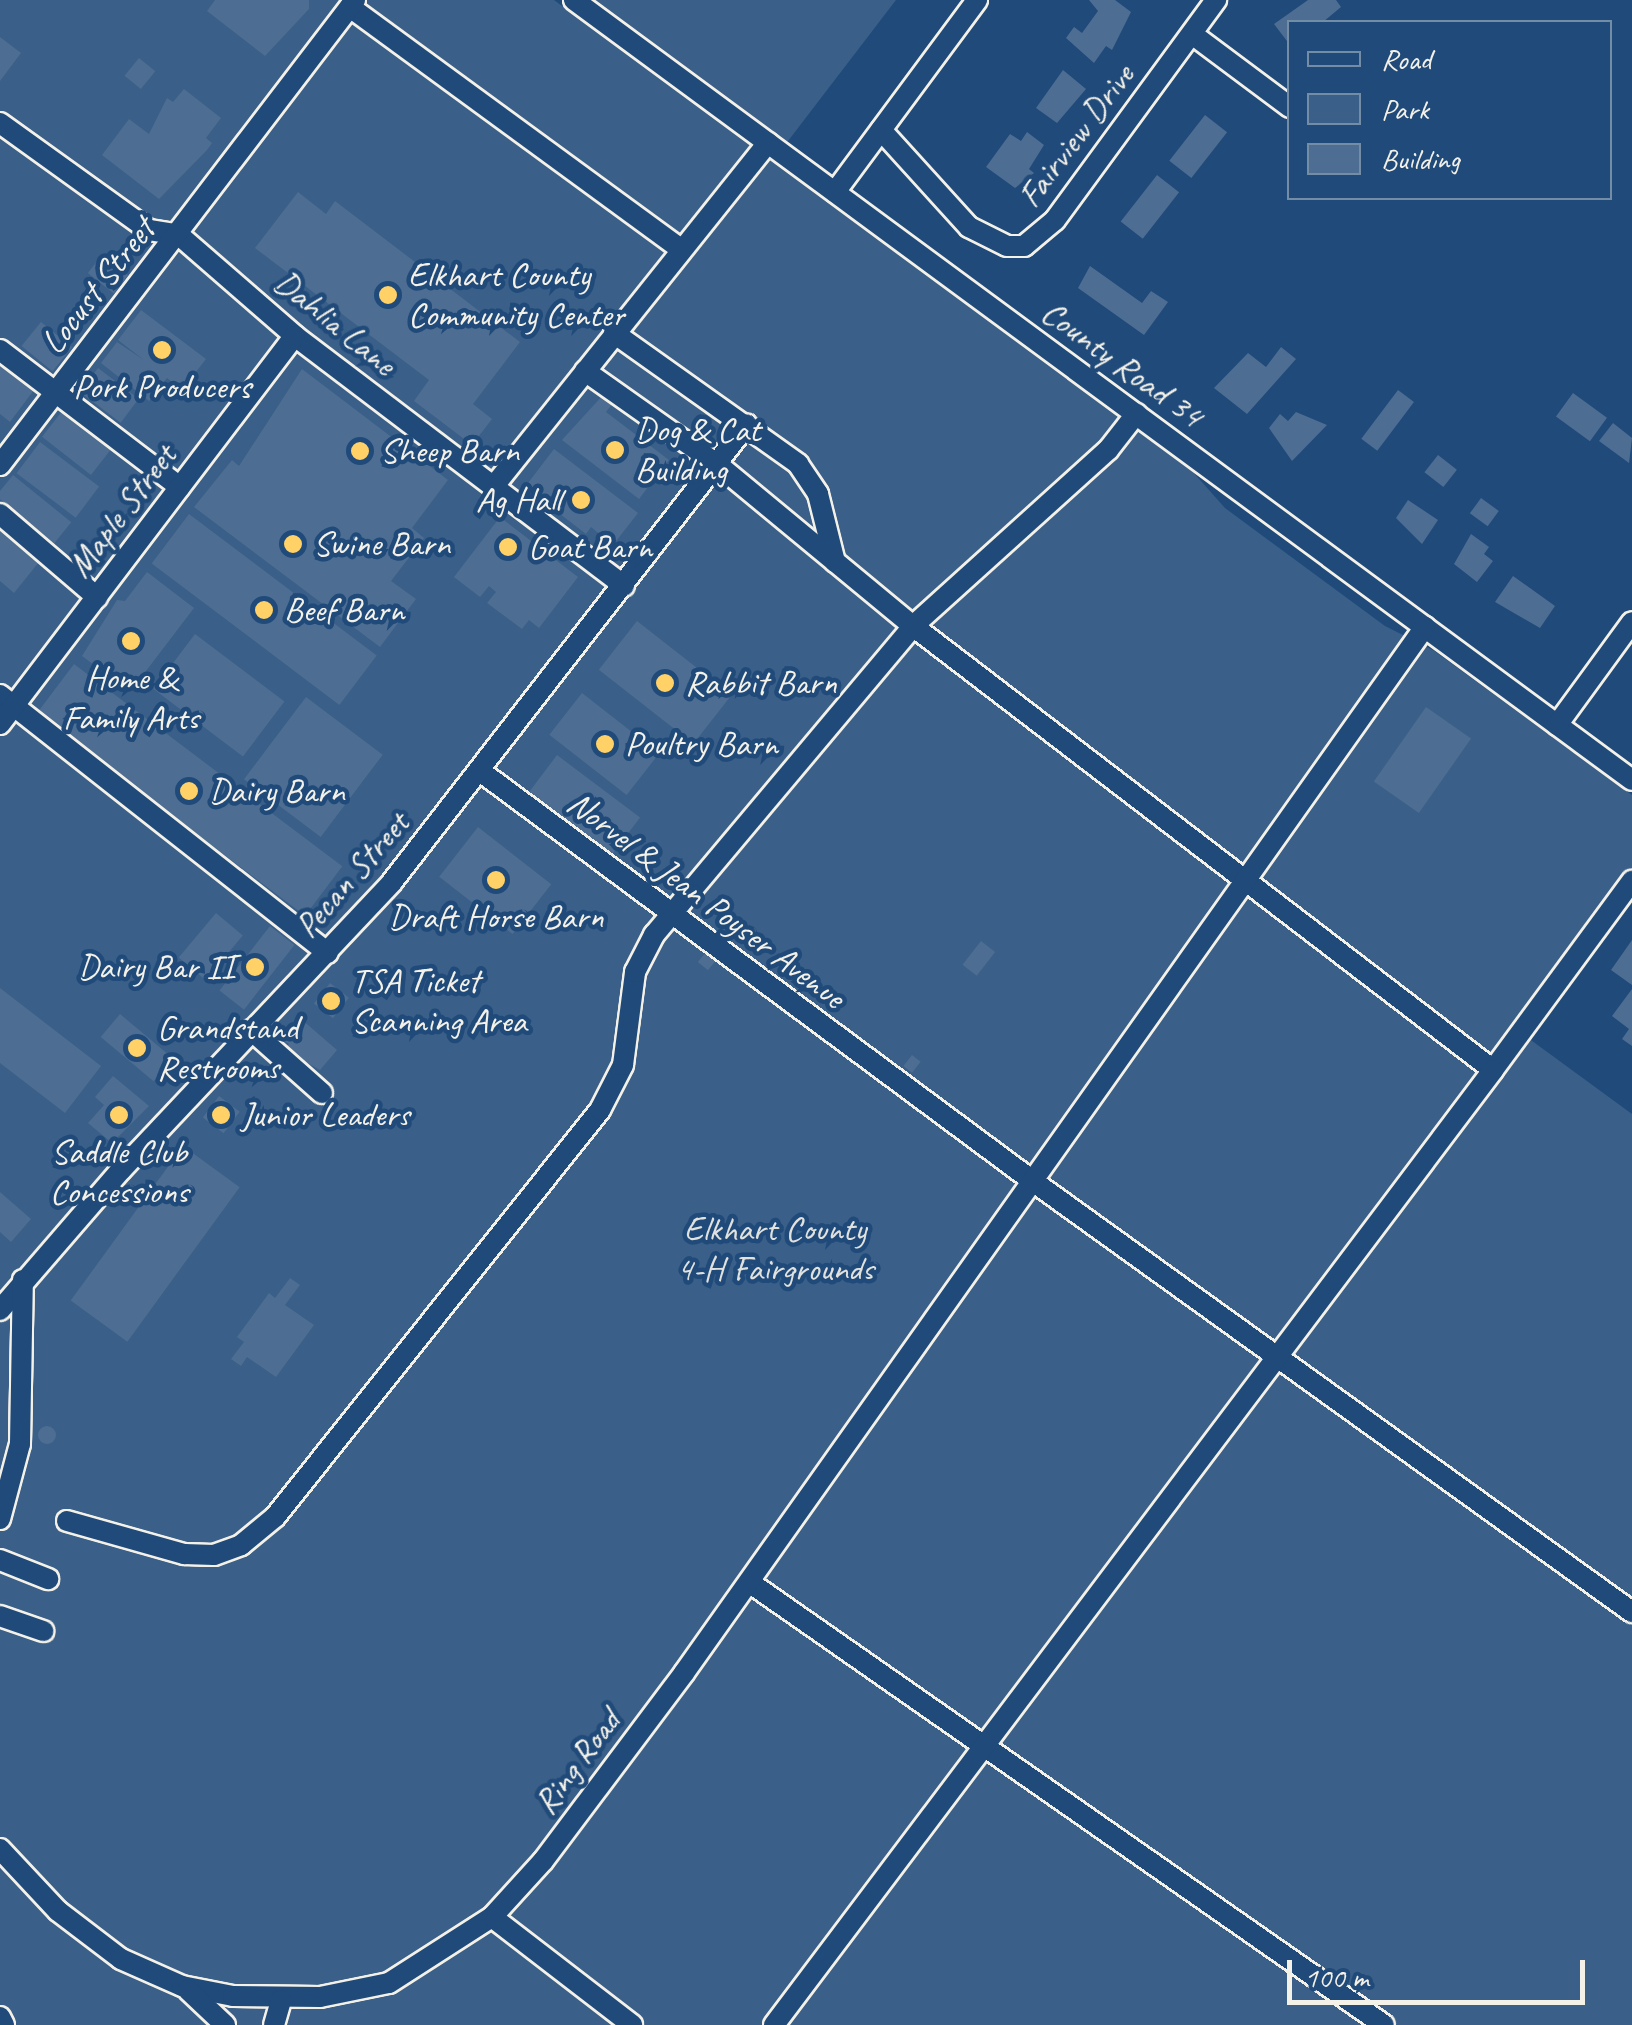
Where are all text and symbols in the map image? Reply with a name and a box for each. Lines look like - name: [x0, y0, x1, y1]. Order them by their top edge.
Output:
- legend: [1287, 20, 1612, 200]
- text: Road: [1381, 40, 1431, 78]
- street label: Fairview Drive: [1009, 56, 1143, 216]
- text: Park: [1381, 90, 1429, 128]
- text: Building: [1381, 140, 1460, 178]
- street label: Locust Street: [32, 210, 164, 362]
- place label: Elkhart County Community Center: [408, 254, 624, 336]
- street label: Dahlia Lane: [266, 261, 404, 385]
- marker: Elkhart County Community Center: [377, 284, 399, 306]
- street label: County Road 34: [1034, 292, 1210, 436]
- marker: Pork Producers: [151, 339, 173, 361]
- place label: Pork Producers: [73, 366, 251, 408]
- place label: Dog & Cat Building: [635, 409, 760, 491]
- place label: Sheep Barn: [380, 430, 520, 472]
- street label: Maple Street: [58, 436, 186, 586]
- marker: Dog & Cat Building: [604, 439, 626, 461]
- marker: Sheep Barn: [349, 440, 371, 462]
- place label: Ag Hall: [476, 479, 561, 521]
- marker: Ag Hall: [570, 489, 592, 511]
- place label: Swine Barn: [313, 523, 451, 565]
- place label: Goat Barn: [528, 526, 653, 568]
- marker: Swine Barn: [282, 533, 304, 555]
- marker: Goat Barn: [497, 536, 519, 558]
- place label: Beef Barn: [284, 589, 405, 631]
- marker: Beef Barn: [253, 599, 275, 621]
- marker: Home & Family Arts: [120, 630, 142, 652]
- place label: Home & Family Arts: [63, 657, 199, 739]
- place label: Rabbit Barn: [685, 662, 838, 704]
- marker: Rabbit Barn: [654, 672, 676, 694]
- place label: Poultry Barn: [625, 723, 778, 765]
- marker: Poultry Barn: [594, 733, 616, 755]
- place label: Dairy Barn: [209, 770, 346, 812]
- marker: Dairy Barn: [178, 780, 200, 802]
- street label: Norvel & Jean Poyser Avenue: [559, 782, 853, 1018]
- street label: Pecan Street: [286, 803, 418, 947]
- marker: Draft Horse Barn: [485, 869, 507, 891]
- place label: Draft Horse Barn: [388, 896, 604, 938]
- place label: Dairy Bar II: [77, 946, 235, 988]
- marker: Dairy Bar II: [244, 956, 266, 978]
- place label: TSA Ticket Scanning Area: [351, 960, 525, 1042]
- marker: TSA Ticket Scanning Area: [320, 990, 342, 1012]
- place label: Grandstand Restrooms: [157, 1007, 298, 1089]
- marker: Grandstand Restrooms: [126, 1037, 148, 1059]
- place label: Junior Leaders: [241, 1094, 410, 1136]
- marker: Saddle Club Concessions: [108, 1104, 130, 1126]
- marker: Junior Leaders: [210, 1104, 232, 1126]
- place label: Saddle Club Concessions: [50, 1131, 188, 1213]
- park label: Elkhart County 4-H Fairgrounds: [677, 1208, 873, 1290]
- street label: Ring Road: [524, 1701, 630, 1823]
- scale bar: [1292, 1940, 1590, 2002]
- text: 100 m: [1304, 1958, 1369, 1996]

